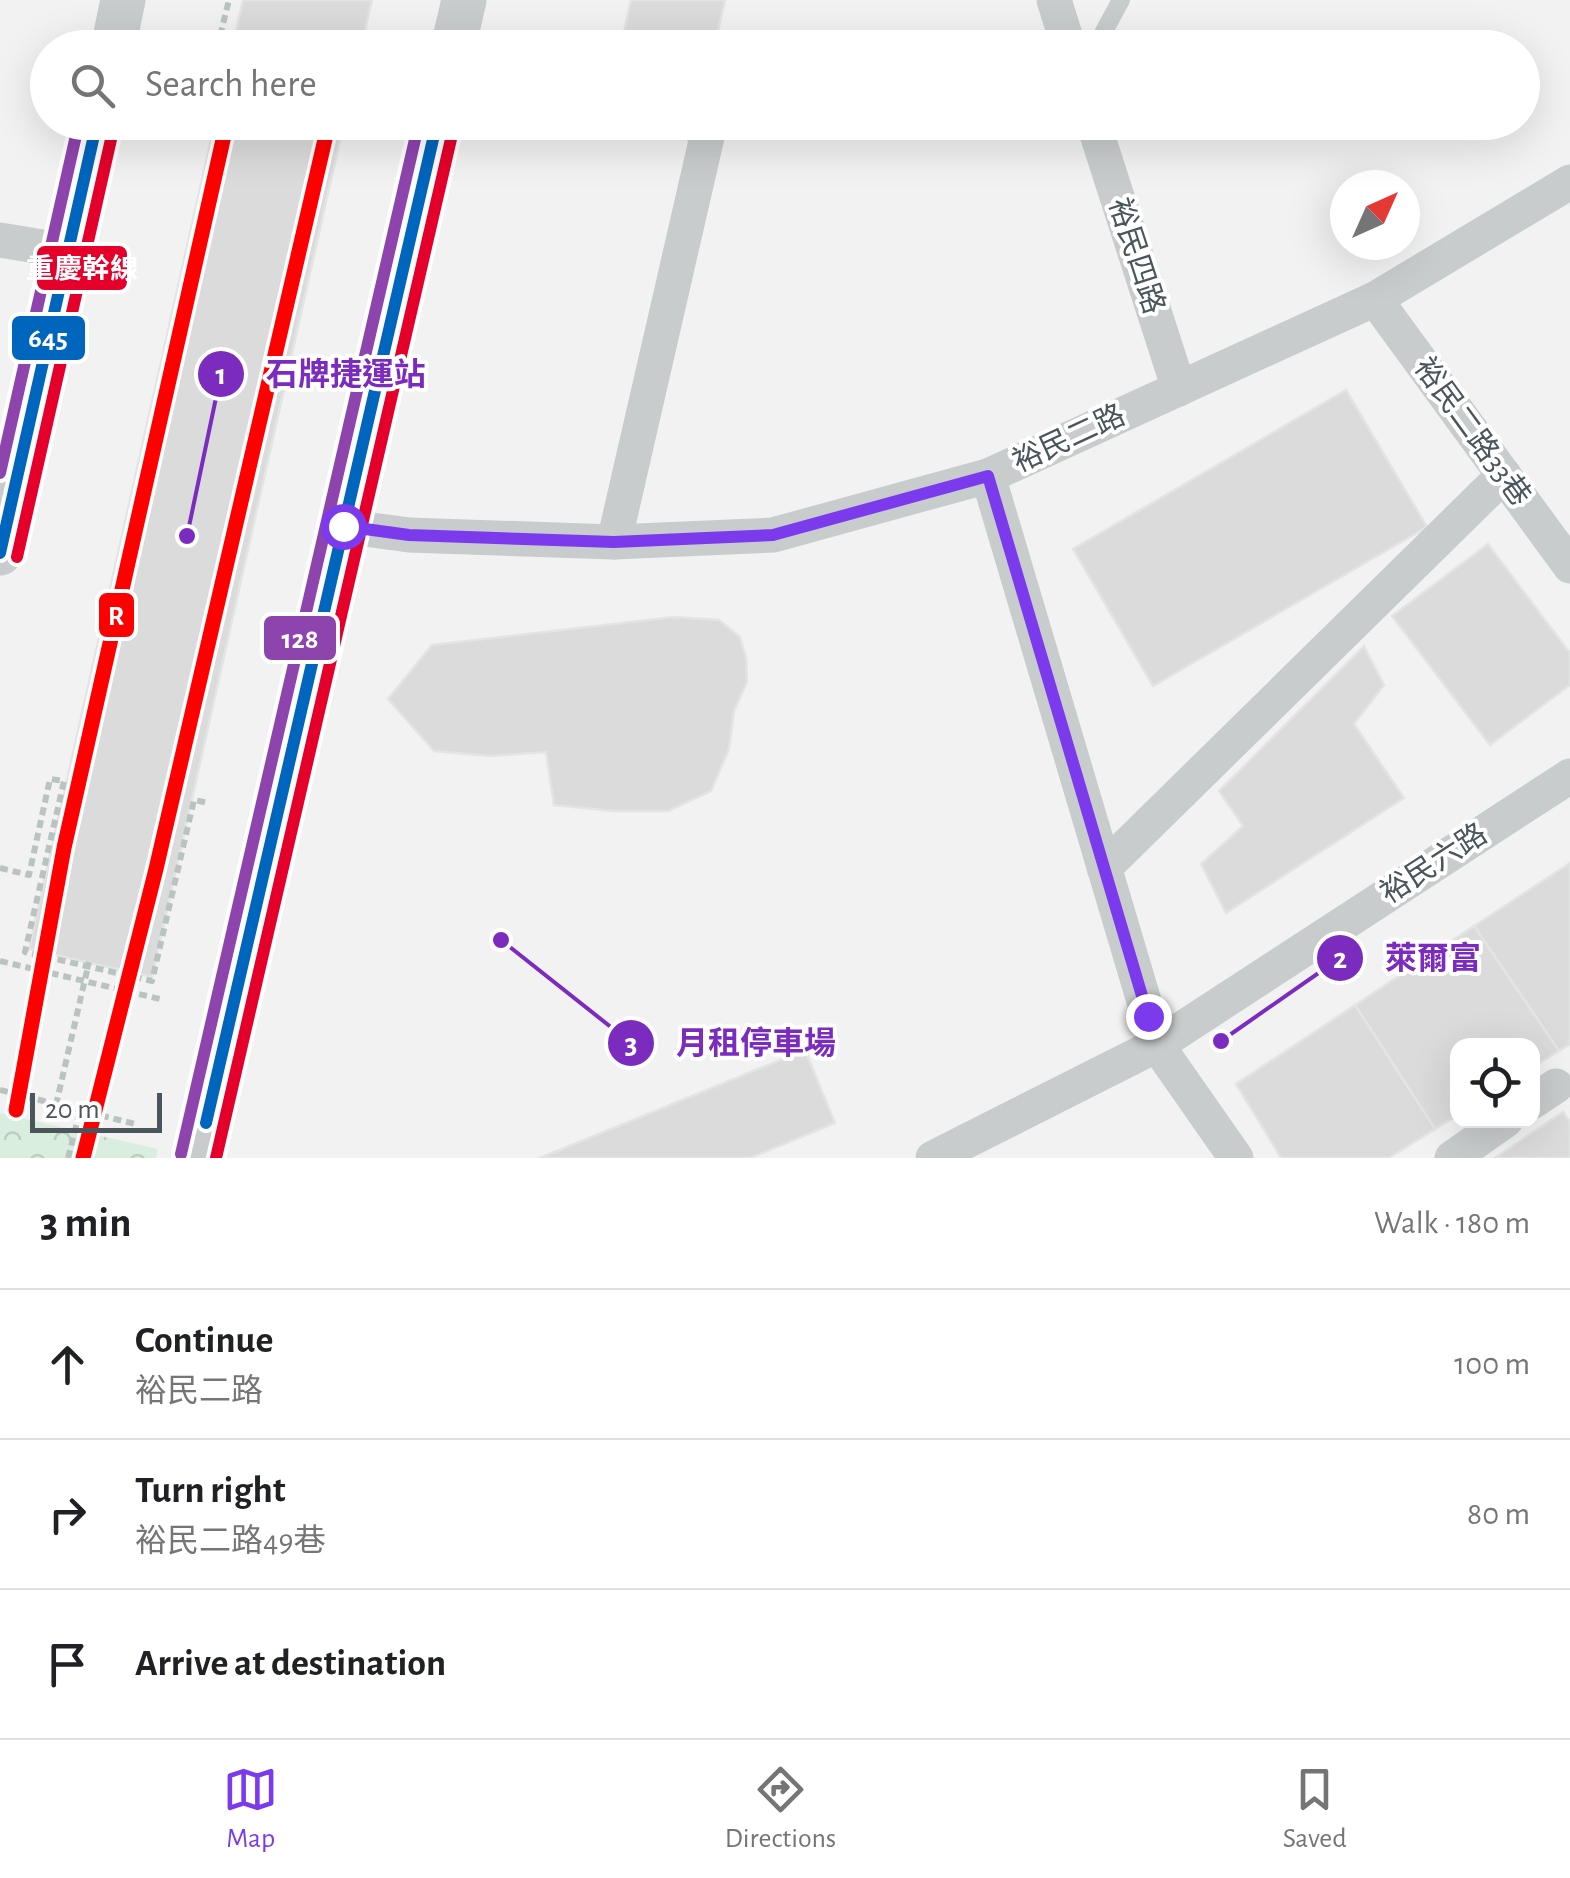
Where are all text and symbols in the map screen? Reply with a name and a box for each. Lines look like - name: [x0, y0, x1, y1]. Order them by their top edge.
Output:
- search box: [30, 30, 1540, 140]
- icon: search: [65, 58, 120, 113]
- text: Search here: [145, 66, 317, 104]
- north arrow: [1330, 170, 1420, 260]
- street label: 裕民四路: [1103, 194, 1171, 318]
- line badge: 重慶幹線: [35, 244, 129, 292]
- text: 重慶幹線: [26, 253, 138, 284]
- line badge: 645: [10, 314, 87, 362]
- text: 645: [28, 325, 68, 353]
- callout: 石牌捷運站: [196, 343, 446, 405]
- street label: 裕民二路33巷: [1409, 351, 1537, 511]
- text: 石牌捷運站: [266, 357, 426, 391]
- text: 1: [216, 360, 226, 390]
- street label: 裕民二路: [1007, 398, 1130, 478]
- route start: [321, 504, 367, 550]
- line badge: R: [97, 591, 136, 639]
- text: R: [108, 603, 124, 631]
- line badge: 128: [262, 614, 338, 662]
- text: 128: [281, 626, 319, 654]
- street label: 裕民六路: [1374, 817, 1492, 909]
- callout: 萊爾富: [1315, 927, 1501, 989]
- text: 萊爾富: [1385, 941, 1481, 975]
- text: 2: [1333, 944, 1347, 974]
- route end: [1126, 994, 1172, 1040]
- callout: 月租停車場: [606, 1012, 856, 1074]
- text: 月租停車場: [676, 1026, 836, 1060]
- text: 3: [625, 1029, 637, 1059]
- map controls: [1450, 1038, 1540, 1128]
- button: locate: [1450, 1038, 1540, 1128]
- scale bar: [30, 1088, 162, 1132]
- text: 20 m: [45, 1096, 100, 1124]
- text: 3 min: [40, 1202, 132, 1244]
- text: Walk · 180 m: [1374, 1207, 1530, 1239]
- text: Continue: [135, 1322, 273, 1360]
- icon: ahead: [40, 1337, 95, 1392]
- text: 100 m: [1454, 1348, 1530, 1380]
- text: 裕民二路: [135, 1375, 263, 1407]
- text: Turn right: [135, 1472, 285, 1510]
- icon: right: [40, 1487, 95, 1542]
- text: 80 m: [1467, 1498, 1530, 1530]
- text: 裕民二路49巷: [135, 1525, 325, 1557]
- icon: arrive: [40, 1637, 95, 1692]
- text: Arrive at destination: [135, 1645, 446, 1683]
- tab: Map: [223, 1762, 278, 1856]
- tab: Directions: [725, 1762, 836, 1856]
- tab: Saved: [1283, 1762, 1347, 1856]

